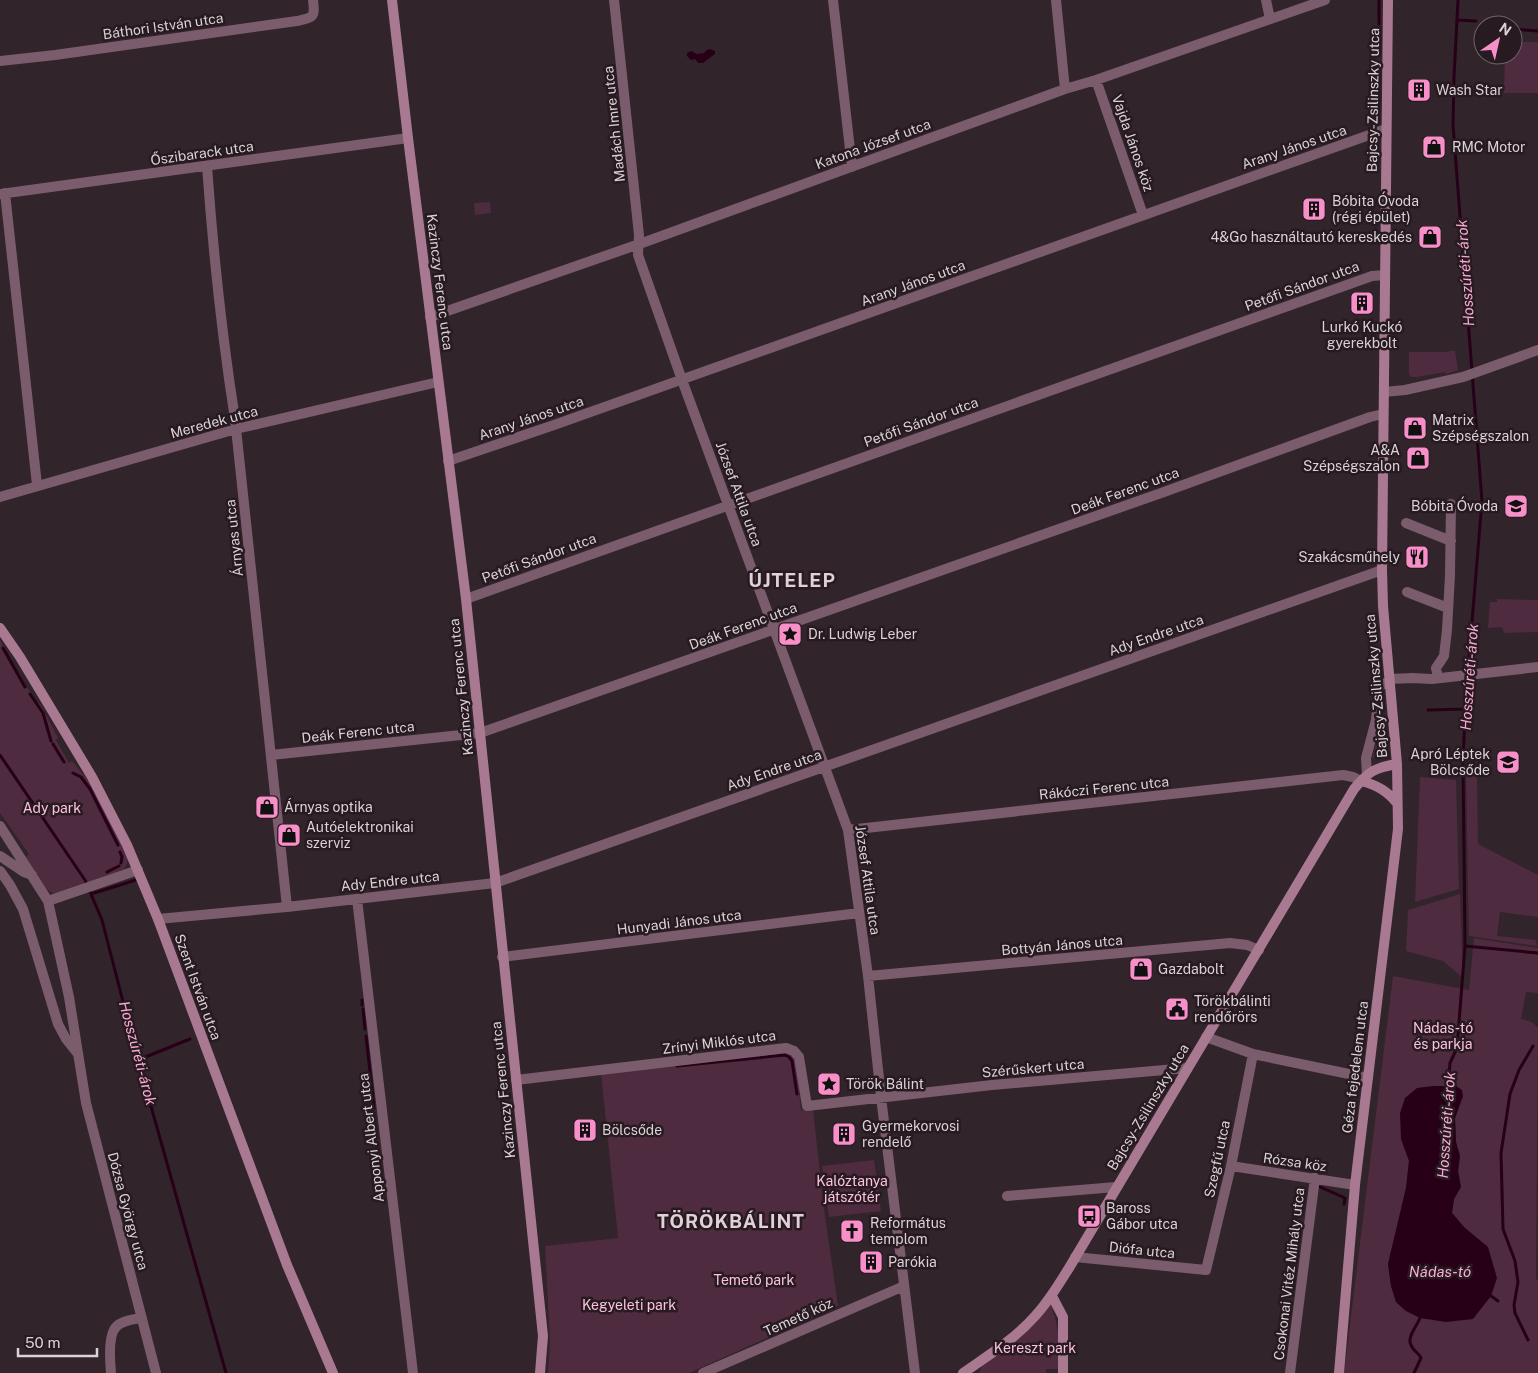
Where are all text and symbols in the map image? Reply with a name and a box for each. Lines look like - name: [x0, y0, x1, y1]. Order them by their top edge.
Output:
- street label: Báthori István utca: [102, 10, 224, 42]
- north arrow: [1473, 15, 1523, 65]
- text: N: [1496, 20, 1514, 39]
- street label: Bajcsy-Zsilinszky utca: [1364, 28, 1382, 172]
- street label: Madách Imre utca: [600, 65, 628, 183]
- building icon: Wash Star: [1406, 77, 1432, 103]
- place label: Wash Star: [1436, 82, 1503, 98]
- street label: Vajda János köz: [1109, 92, 1157, 194]
- street label: Katona József utca: [813, 116, 933, 172]
- street label: Arany János utca: [1239, 122, 1349, 172]
- shop icon: RMC Motor: [1421, 134, 1447, 160]
- street label: Őszibarack utca: [149, 136, 255, 168]
- place label: RMC Motor: [1452, 139, 1525, 155]
- place label: Bóbita Óvoda (régi épület): [1332, 191, 1419, 225]
- building icon: Bóbita Óvoda (régi épület): [1301, 196, 1327, 222]
- street label: Kazinczy Ferenc utca: [424, 213, 456, 351]
- water label: Hosszúréti-árok: [1453, 218, 1477, 327]
- shop icon: 4&Go használtautó kereskedés: [1417, 224, 1443, 250]
- place label: 4&Go használtautó kereskedés: [1210, 229, 1412, 245]
- street label: Arany János utca: [859, 257, 967, 309]
- street label: Petőfi Sándor utca: [1243, 258, 1361, 314]
- building icon: Lurkó Kuckó gyerekbolt: [1349, 290, 1375, 316]
- place label: Lurkó Kuckó gyerekbolt: [1322, 319, 1402, 351]
- street label: Arany János utca: [476, 393, 586, 443]
- street label: Petőfi Sándor utca: [862, 394, 980, 450]
- street label: Meredek utca: [169, 403, 259, 441]
- place label: Matrix Szépségszalon: [1432, 412, 1529, 444]
- shop icon: Matrix Szépségszalon: [1402, 415, 1428, 441]
- street label: József Attila utca: [713, 439, 765, 549]
- place label: A&A Szépségszalon: [1303, 442, 1400, 474]
- shop icon: A&A Szépségszalon: [1405, 445, 1431, 471]
- street label: Deák Ferenc utca: [1069, 464, 1181, 518]
- school or university icon: Bóbita Óvoda: [1503, 493, 1529, 519]
- place label: Bóbita Óvoda: [1411, 496, 1498, 514]
- street label: Árnyas utca: [221, 499, 246, 577]
- street label: Petőfi Sándor utca: [480, 530, 598, 586]
- restaurant icon: Szakácsműhely: [1404, 544, 1430, 570]
- place label: Szakácsműhely: [1298, 549, 1401, 565]
- district label: ÚJTELEP: [748, 569, 836, 591]
- street label: Deák Ferenc utca: [687, 599, 799, 653]
- street label: Ady Endre utca: [1106, 611, 1206, 659]
- street label: Bajcsy-Zsilinszky utca: [1362, 613, 1390, 759]
- street label: Kazinczy Ferenc utca: [446, 618, 476, 756]
- place icon: Dr. Ludwig Leber: [777, 621, 803, 647]
- water label: Hosszúréti-árok: [1457, 622, 1481, 731]
- place label: Dr. Ludwig Leber: [808, 626, 917, 642]
- street label: Deák Ferenc utca: [301, 718, 415, 746]
- street label: Ady Endre utca: [724, 746, 824, 794]
- place label: Apró Léptek Bölcsőde: [1410, 746, 1490, 778]
- school or university icon: Apró Léptek Bölcsőde: [1495, 749, 1521, 775]
- street label: Rákóczi Ferenc utca: [1038, 773, 1170, 803]
- shop icon: Árnyas optika: [254, 794, 280, 820]
- place label: Árnyas optika: [284, 798, 373, 815]
- park label: Ady park: [23, 800, 81, 816]
- place label: Autóelektronikai szerviz: [306, 819, 414, 851]
- shop icon: Autóelektronikai szerviz: [276, 822, 302, 848]
- street label: József Attila utca: [852, 824, 884, 936]
- street label: Ady Endre utca: [340, 868, 440, 894]
- street label: Hunyadi János utca: [616, 906, 742, 938]
- street label: Szent István utca: [171, 932, 225, 1042]
- street label: Bottyán János utca: [1001, 932, 1123, 958]
- shop icon: Gazdabolt: [1128, 956, 1154, 982]
- place label: Gazdabolt: [1158, 961, 1224, 977]
- place label: Törökbálinti rendőrörs: [1194, 993, 1271, 1025]
- public building icon: Törökbálinti rendőrörs: [1164, 996, 1190, 1022]
- water label: Hosszúréti-árok: [116, 999, 160, 1108]
- street label: Géza fejedelem utca: [1339, 1000, 1371, 1134]
- park label: Nádas-tó és parkja: [1413, 1020, 1473, 1052]
- street label: Kazinczy Ferenc utca: [488, 1021, 518, 1159]
- street label: Zrínyi Miklós utca: [661, 1027, 777, 1057]
- street label: Bajcsy-Zsilinszky utca: [1104, 1041, 1192, 1173]
- street label: Szérűskert utca: [981, 1056, 1085, 1080]
- water label: Hosszúréti-árok: [1434, 1070, 1458, 1179]
- place icon: Török Bálint: [816, 1071, 842, 1097]
- street label: Apponyi Albert utca: [355, 1073, 387, 1203]
- place label: Török Bálint: [846, 1076, 924, 1092]
- building icon: Bölcsőde: [572, 1117, 598, 1143]
- place label: Gyermekorvosi rendelő: [862, 1118, 960, 1150]
- street label: Szegfű utca: [1201, 1119, 1233, 1199]
- building icon: Gyermekorvosi rendelő: [831, 1121, 857, 1147]
- place label: Bölcsőde: [602, 1122, 662, 1138]
- street label: Dózsa György utca: [105, 1150, 151, 1272]
- street label: Rózsa köz: [1262, 1150, 1328, 1174]
- park label: Kalóztanya játszótér: [816, 1173, 888, 1205]
- street label: Csokonai Vitéz Mihály utca: [1270, 1187, 1308, 1361]
- place label: Baross Gábor utca: [1106, 1200, 1178, 1232]
- bus stop icon: Baross Gábor utca: [1076, 1203, 1102, 1229]
- district label: TÖRÖKBÁLINT: [657, 1210, 805, 1232]
- place label: Református templom: [870, 1215, 946, 1247]
- church icon: Református templom: [839, 1218, 865, 1244]
- street label: Diófa utca: [1108, 1239, 1176, 1261]
- building icon: Parókia: [858, 1249, 884, 1275]
- place label: Parókia: [888, 1254, 937, 1270]
- water label: Nádas-tó: [1409, 1263, 1471, 1280]
- park label: Temető park: [714, 1272, 795, 1288]
- street label: Temető köz: [761, 1295, 835, 1339]
- park label: Kegyeleti park: [582, 1297, 676, 1313]
- scale bar: [18, 1326, 96, 1358]
- text: 50 m: [25, 1334, 60, 1351]
- park label: Kereszt park: [994, 1340, 1076, 1356]

